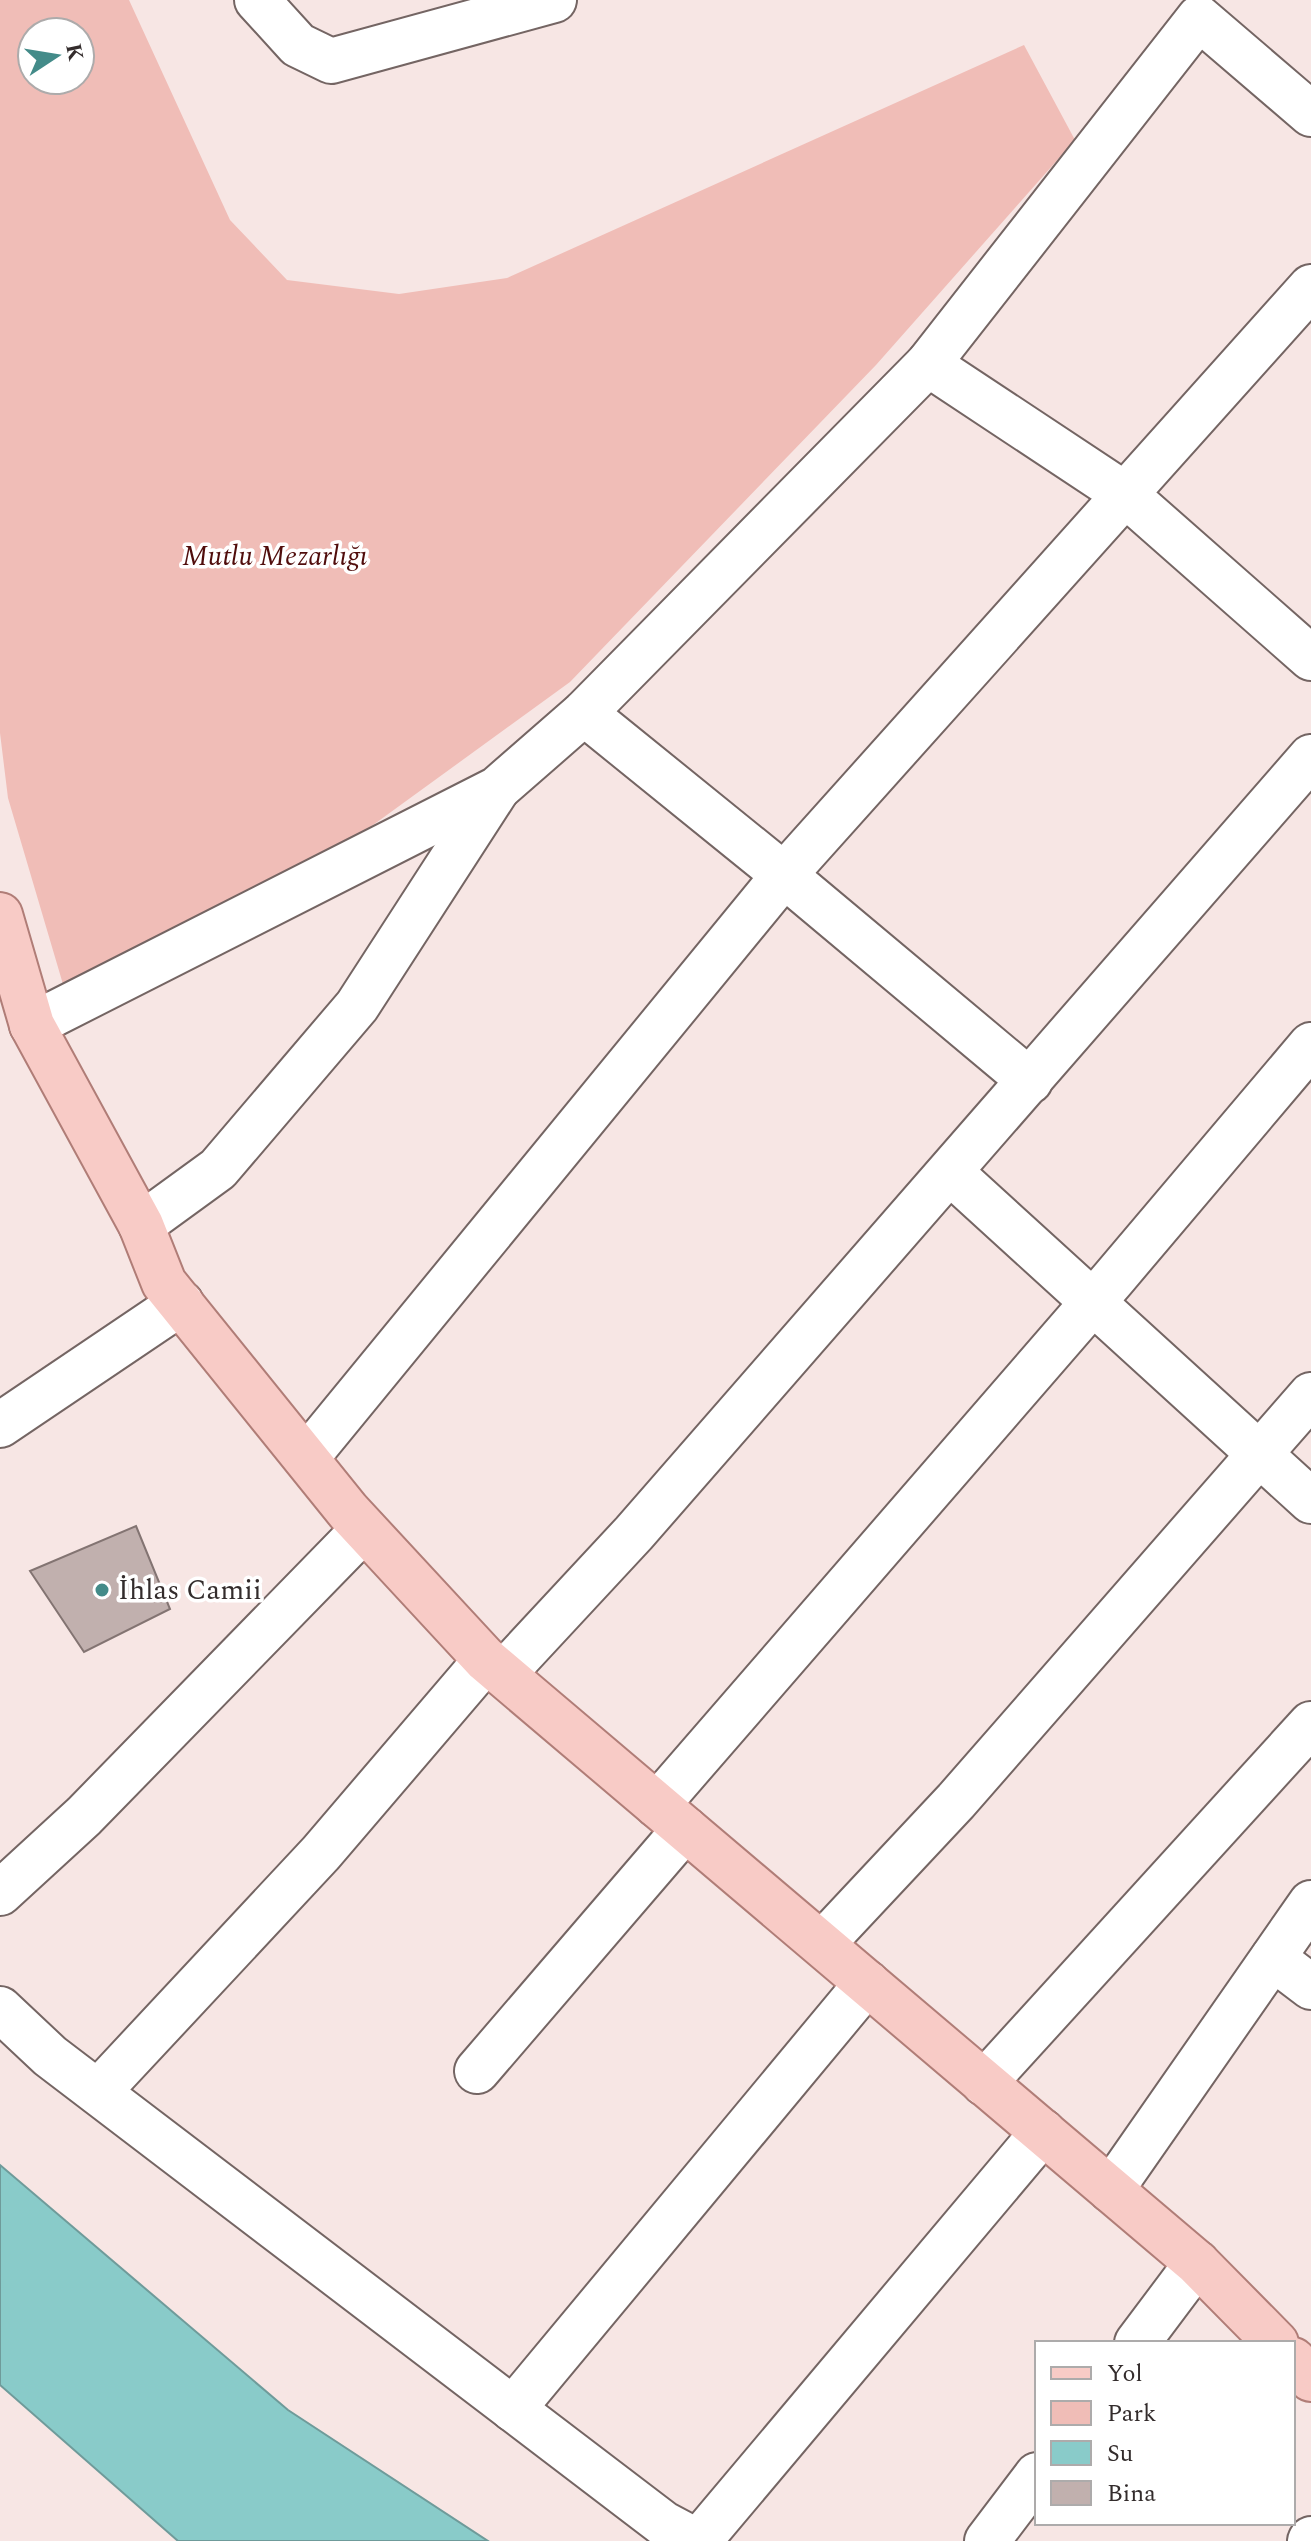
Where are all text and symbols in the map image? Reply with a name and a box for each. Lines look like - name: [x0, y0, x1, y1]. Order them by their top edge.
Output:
- north arrow: [16, 16, 96, 96]
- text: K: [56, 40, 92, 64]
- park label: Mutlu Mezarlığı: [182, 535, 368, 578]
- place label: İhlas Camii: [118, 1569, 262, 1612]
- marker: İhlas Camii: [93, 1581, 111, 1599]
- legend: [1035, 2341, 1295, 2525]
- text: Yol: [1107, 2356, 1143, 2392]
- text: Park: [1107, 2396, 1157, 2432]
- text: Su: [1107, 2436, 1133, 2472]
- text: Bina: [1107, 2476, 1156, 2512]

